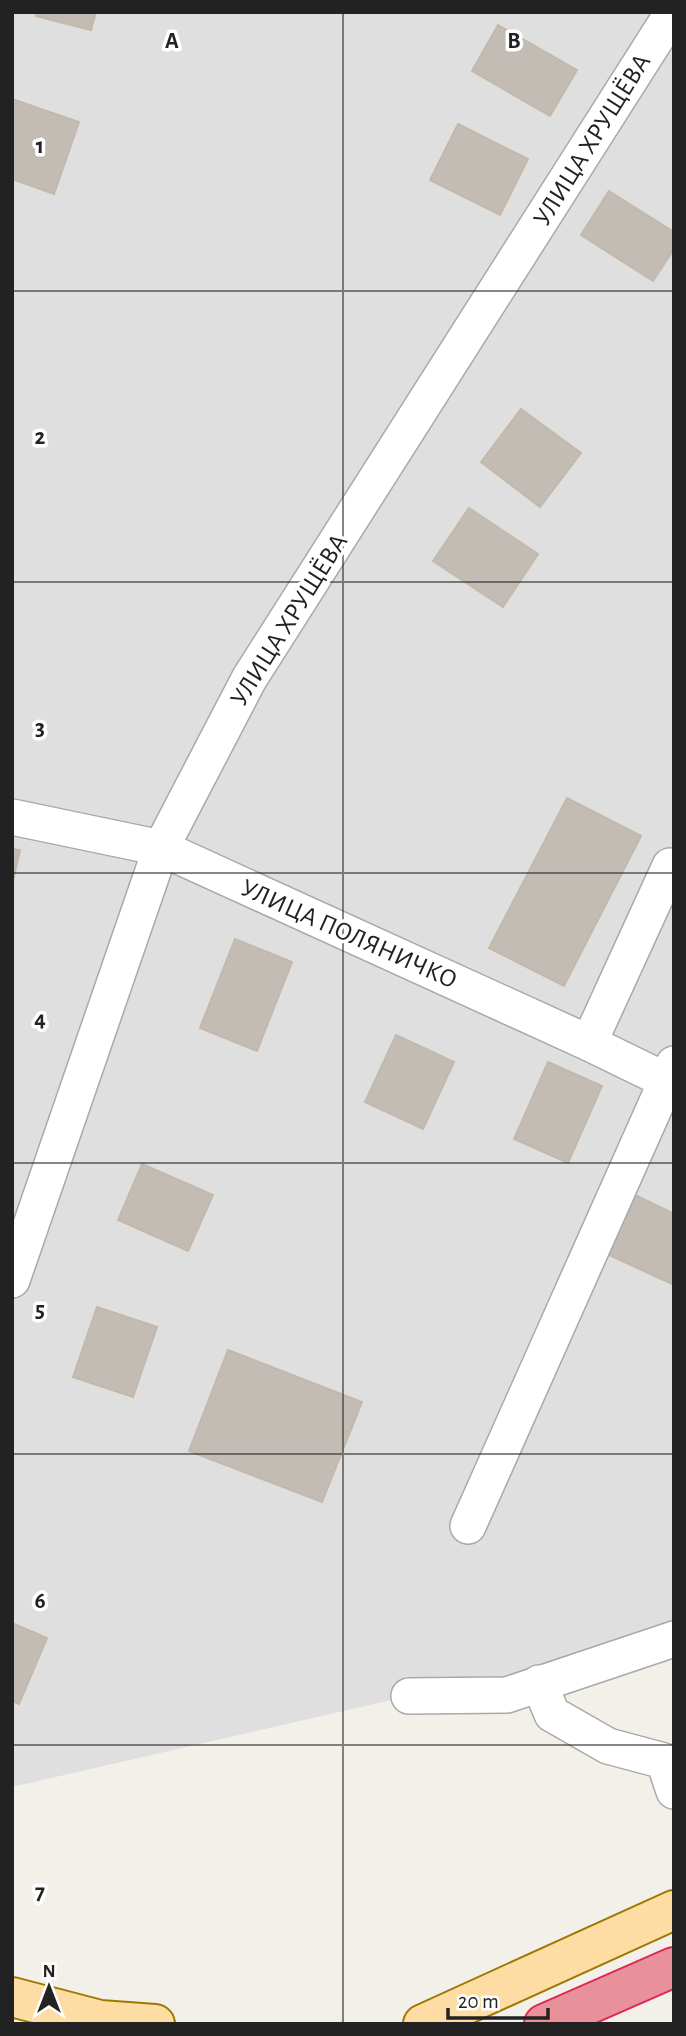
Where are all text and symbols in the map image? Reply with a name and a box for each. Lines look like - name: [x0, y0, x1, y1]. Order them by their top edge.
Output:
- text: A: [165, 30, 179, 53]
- text: B: [507, 30, 521, 53]
- street label: УЛИЦА ХРУЩЁВА: [528, 49, 655, 231]
- text: 1: [36, 135, 44, 158]
- text: 2: [35, 426, 46, 449]
- street label: УЛИЦА ХРУЩЁВА: [225, 529, 352, 711]
- text: 3: [35, 717, 45, 740]
- street label: УЛИЦА ПОЛЯНИЧКО: [237, 875, 461, 993]
- text: 4: [34, 1008, 46, 1031]
- text: 5: [35, 1299, 45, 1322]
- text: 6: [34, 1590, 46, 1613]
- text: 7: [35, 1881, 45, 1904]
- north arrow: [14, 1952, 84, 2022]
- text: N: [42, 1962, 56, 1981]
- scale bar: [448, 1976, 548, 2020]
- text: 20 m: [458, 1991, 499, 2012]

